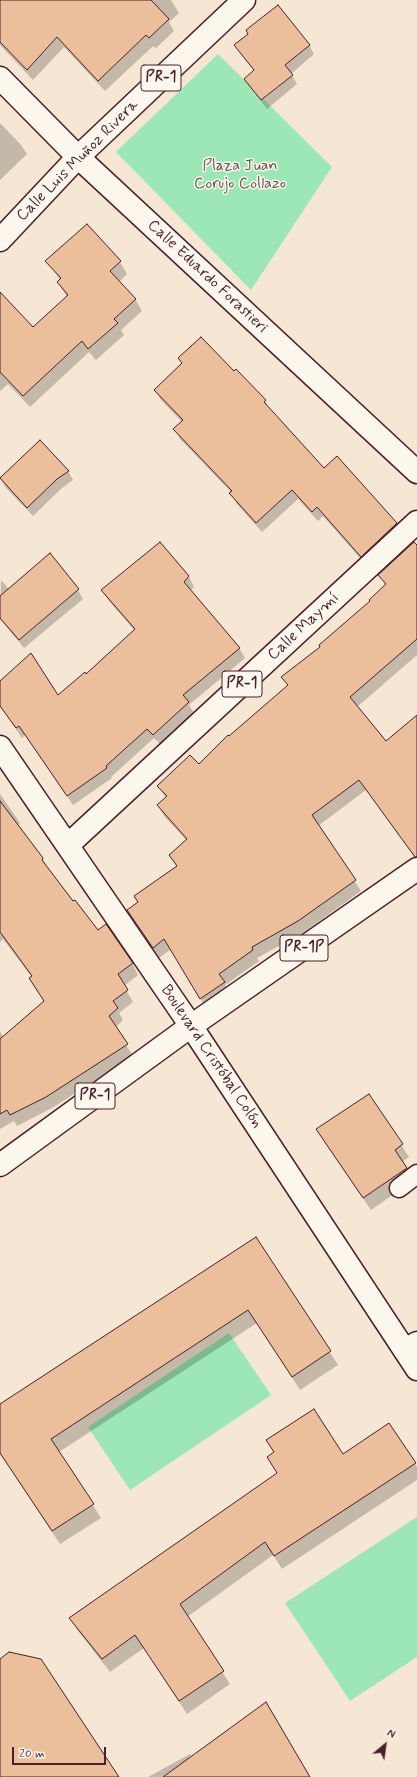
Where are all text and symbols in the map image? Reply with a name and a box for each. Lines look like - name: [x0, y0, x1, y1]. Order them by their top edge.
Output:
- road number: PR-1: [141, 65, 181, 91]
- street label: Calle Luis Muñoz Rivera: [13, 96, 143, 226]
- park label: Plaza Juan Corujo Collazo: [194, 157, 286, 195]
- street label: Calle Eduardo Forastieri: [143, 216, 271, 338]
- street label: Calle Maymí: [264, 589, 344, 665]
- road number: PR-1: [222, 671, 262, 697]
- road number: PR-1P: [280, 935, 328, 961]
- street label: Boulevard Cristóbal Colón: [156, 982, 266, 1132]
- road number: PR-1: [75, 1083, 115, 1109]
- north arrow: [365, 1725, 405, 1765]
- text: N: [384, 1727, 397, 1742]
- scale bar: [14, 1739, 108, 1765]
- text: 20 m: [19, 1746, 45, 1762]

